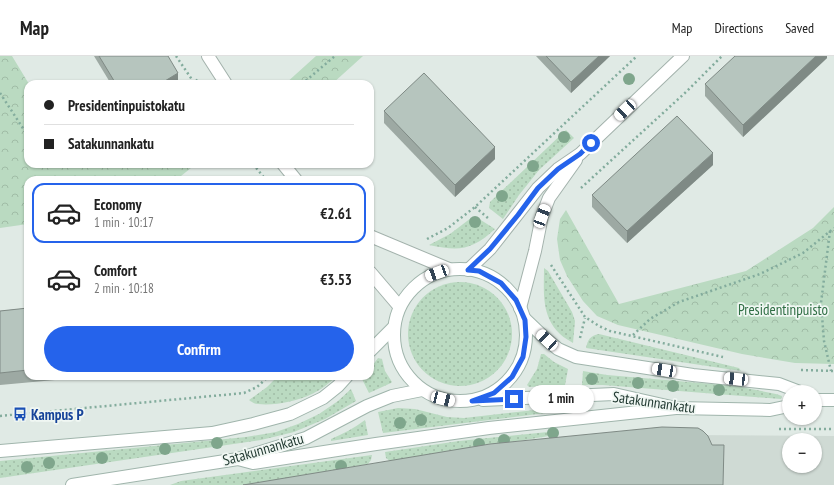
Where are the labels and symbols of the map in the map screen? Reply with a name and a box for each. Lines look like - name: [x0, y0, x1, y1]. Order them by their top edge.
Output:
- car: [612, 97, 638, 123]
- route start: [582, 134, 600, 152]
- car: [532, 203, 552, 229]
- car: [424, 263, 450, 283]
- park label: Presidentinpuisto: [738, 300, 828, 319]
- car: [534, 327, 560, 353]
- car: [651, 362, 677, 378]
- car: [723, 372, 749, 386]
- callout: 1 min: [528, 385, 594, 413]
- street label: Satakunnankatu: [612, 387, 696, 417]
- car: [430, 390, 456, 408]
- route end: [505, 390, 523, 408]
- place label: Kampus P: [31, 405, 84, 424]
- bus stop icon: Kampus P: [12, 406, 28, 422]
- street label: Satakunnankatu: [220, 428, 306, 470]

